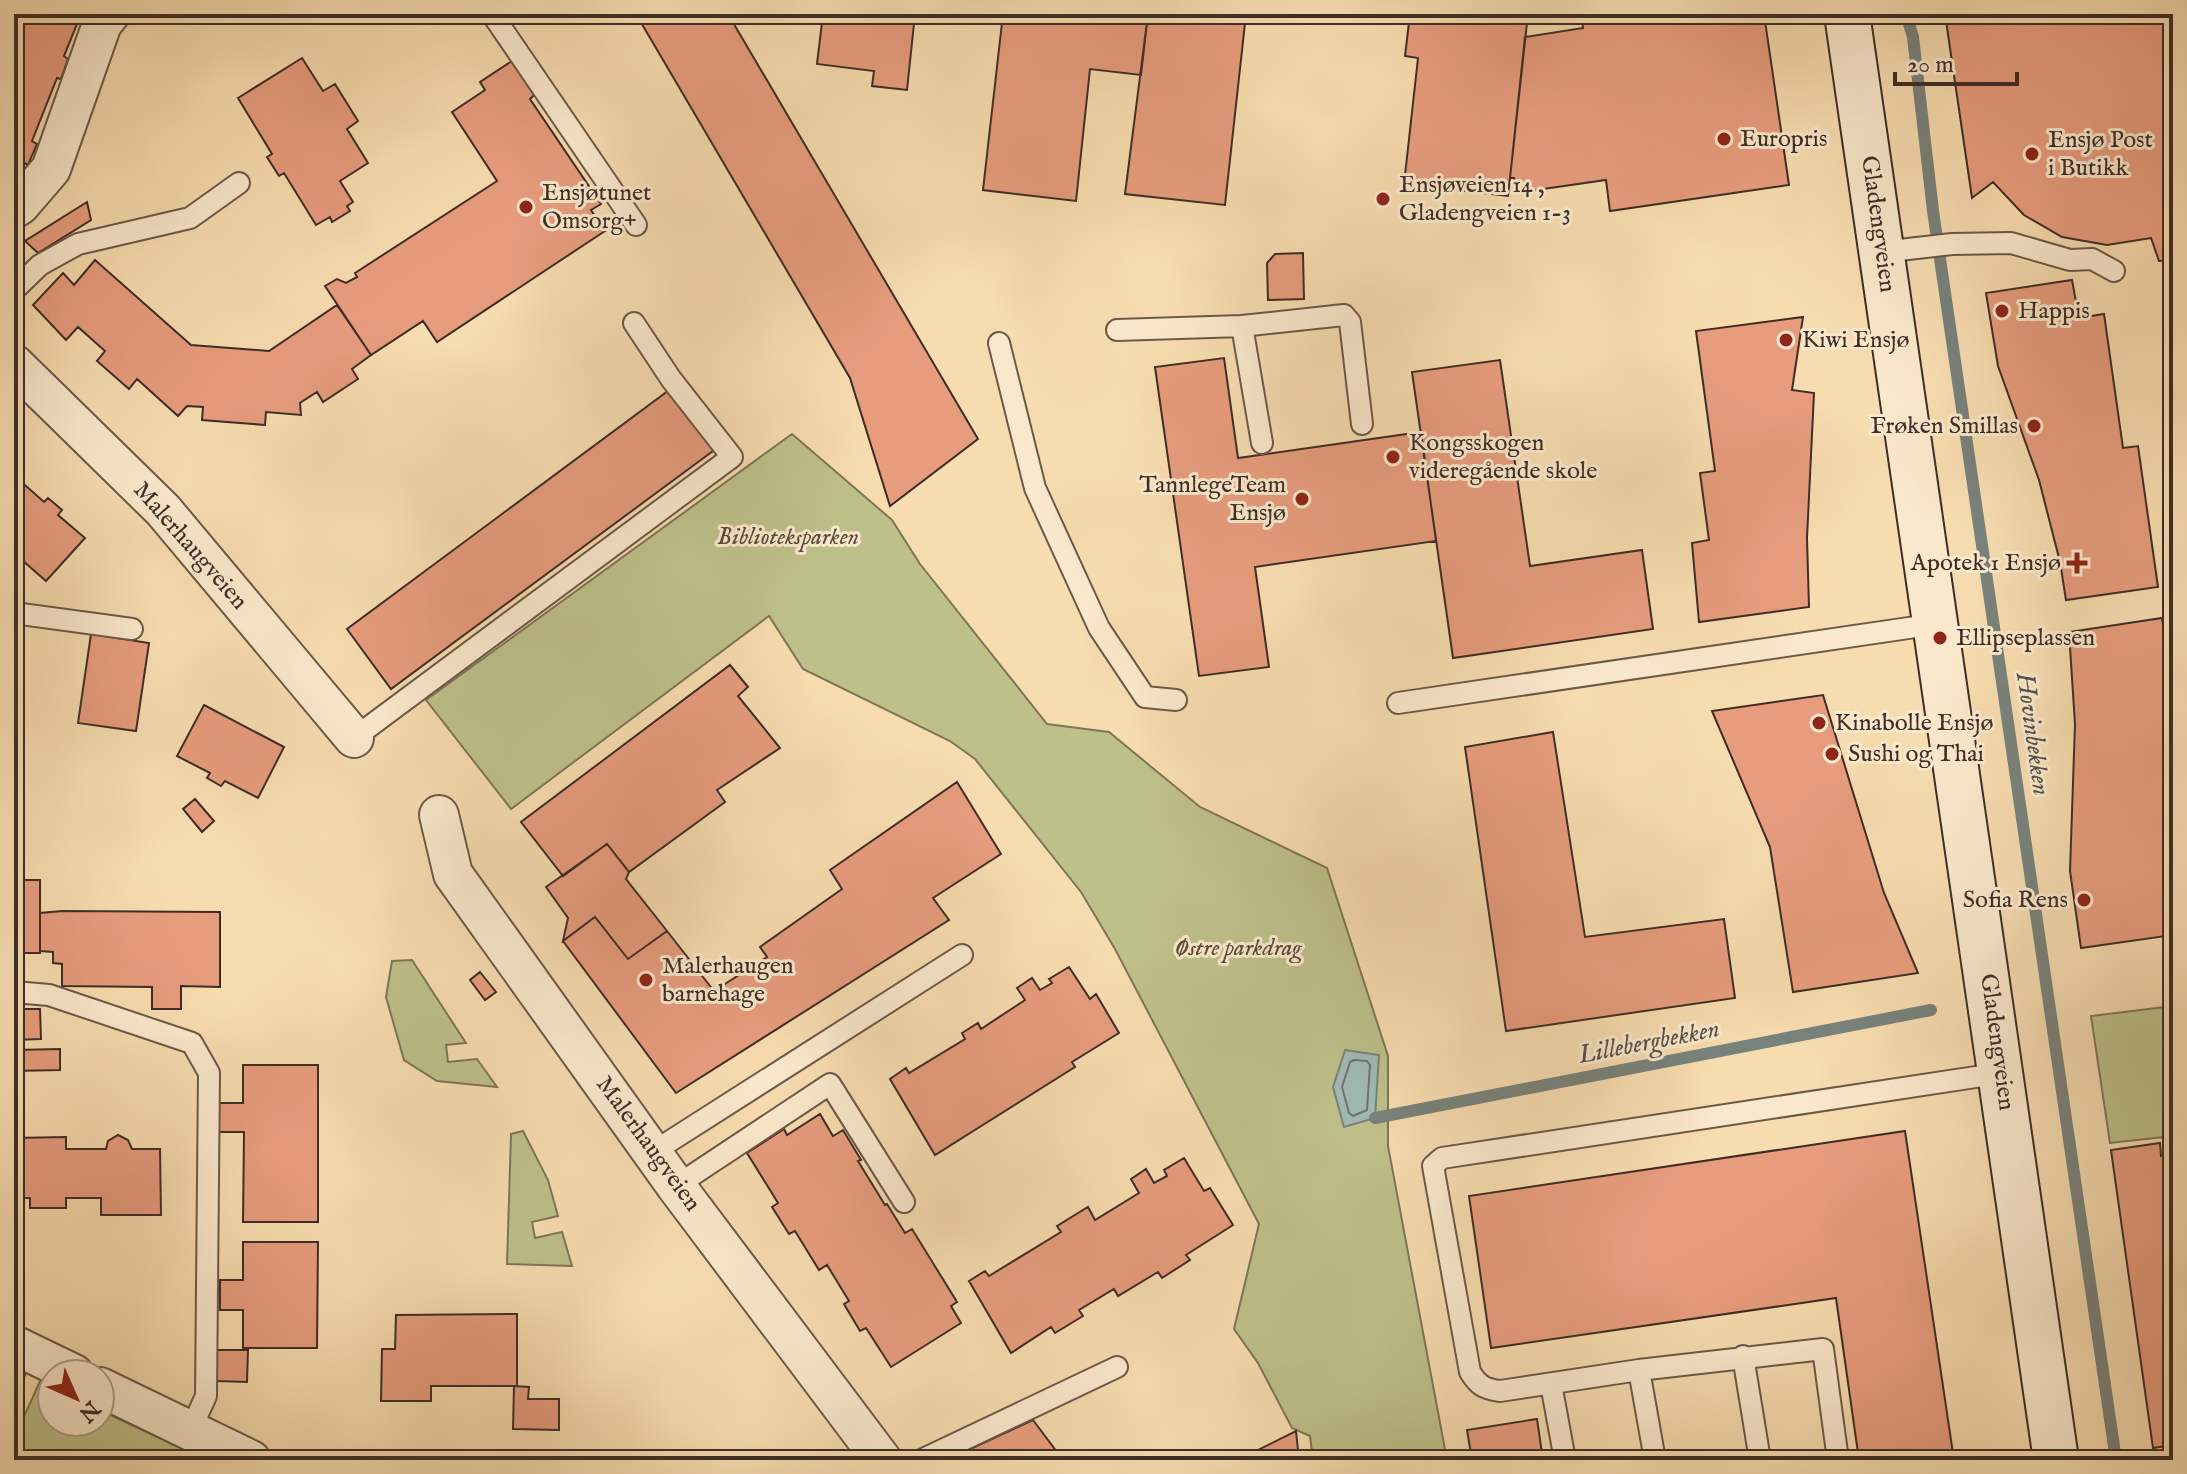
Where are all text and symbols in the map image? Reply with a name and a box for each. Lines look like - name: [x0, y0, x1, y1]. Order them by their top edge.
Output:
- scale bar: [1895, 36, 2017, 86]
- text: 20 m: [1907, 50, 1954, 81]
- place label: Europris: [1740, 124, 1827, 155]
- place label: Ensjø Post i Butikk: [2048, 125, 2153, 184]
- marker: Europris: [1715, 130, 1733, 148]
- marker: Ensjø Post i Butikk: [2023, 145, 2041, 163]
- street label: Gladengveien: [1853, 154, 1903, 295]
- place label: Ensjøveien 14 , Gladengveien 1-3: [1399, 170, 1571, 229]
- place label: Ensjøtunet Omsorg+: [542, 178, 651, 237]
- marker: Ensjøveien 14 , Gladengveien 1-3: [1374, 190, 1392, 208]
- marker: Ensjøtunet Omsorg+: [517, 198, 535, 216]
- place label: Happis: [2018, 296, 2090, 327]
- marker: Happis: [1993, 302, 2011, 320]
- place label: Kiwi Ensjø: [1802, 325, 1910, 356]
- marker: Kiwi Ensjø: [1777, 331, 1795, 349]
- place label: Frøken Smillas: [1870, 411, 2018, 442]
- marker: Frøken Smillas: [2025, 417, 2043, 435]
- place label: Kongsskogen videregående skole: [1409, 428, 1597, 487]
- marker: Kongsskogen videregående skole: [1384, 448, 1402, 466]
- place label: TannlegeTeam Ensjø: [1139, 470, 1286, 529]
- street label: Malerhaugveien: [126, 476, 254, 617]
- marker: TannlegeTeam Ensjø: [1293, 490, 1311, 508]
- park label: Biblioteksparken: [717, 522, 859, 553]
- place label: Apotek 1 Ensjø: [1910, 548, 2061, 579]
- marker: Apotek 1 Ensjø: [2068, 554, 2086, 572]
- place label: Ellipseplassen: [1956, 623, 2095, 654]
- marker: Ellipseplassen: [1931, 629, 1949, 647]
- water label: Hovinbekken: [2008, 669, 2058, 798]
- place label: Kinabolle Ensjø: [1835, 708, 1993, 739]
- marker: Kinabolle Ensjø: [1810, 714, 1828, 732]
- place label: Sushi og Thai: [1848, 739, 1984, 770]
- marker: Sushi og Thai: [1823, 745, 1841, 763]
- place label: Sofia Rens: [1963, 885, 2068, 916]
- marker: Sofia Rens: [2075, 891, 2093, 909]
- park label: Østre parkdrag: [1175, 933, 1302, 964]
- place label: Malerhaugen barnehage: [662, 951, 794, 1010]
- marker: Malerhaugen barnehage: [637, 971, 655, 989]
- street label: Gladengveien: [1972, 972, 2022, 1113]
- water label: Lillebergbekken: [1575, 1012, 1723, 1073]
- street label: Malerhaugveien: [588, 1070, 708, 1218]
- north arrow: [36, 1358, 116, 1438]
- text: N: [72, 1393, 106, 1427]

